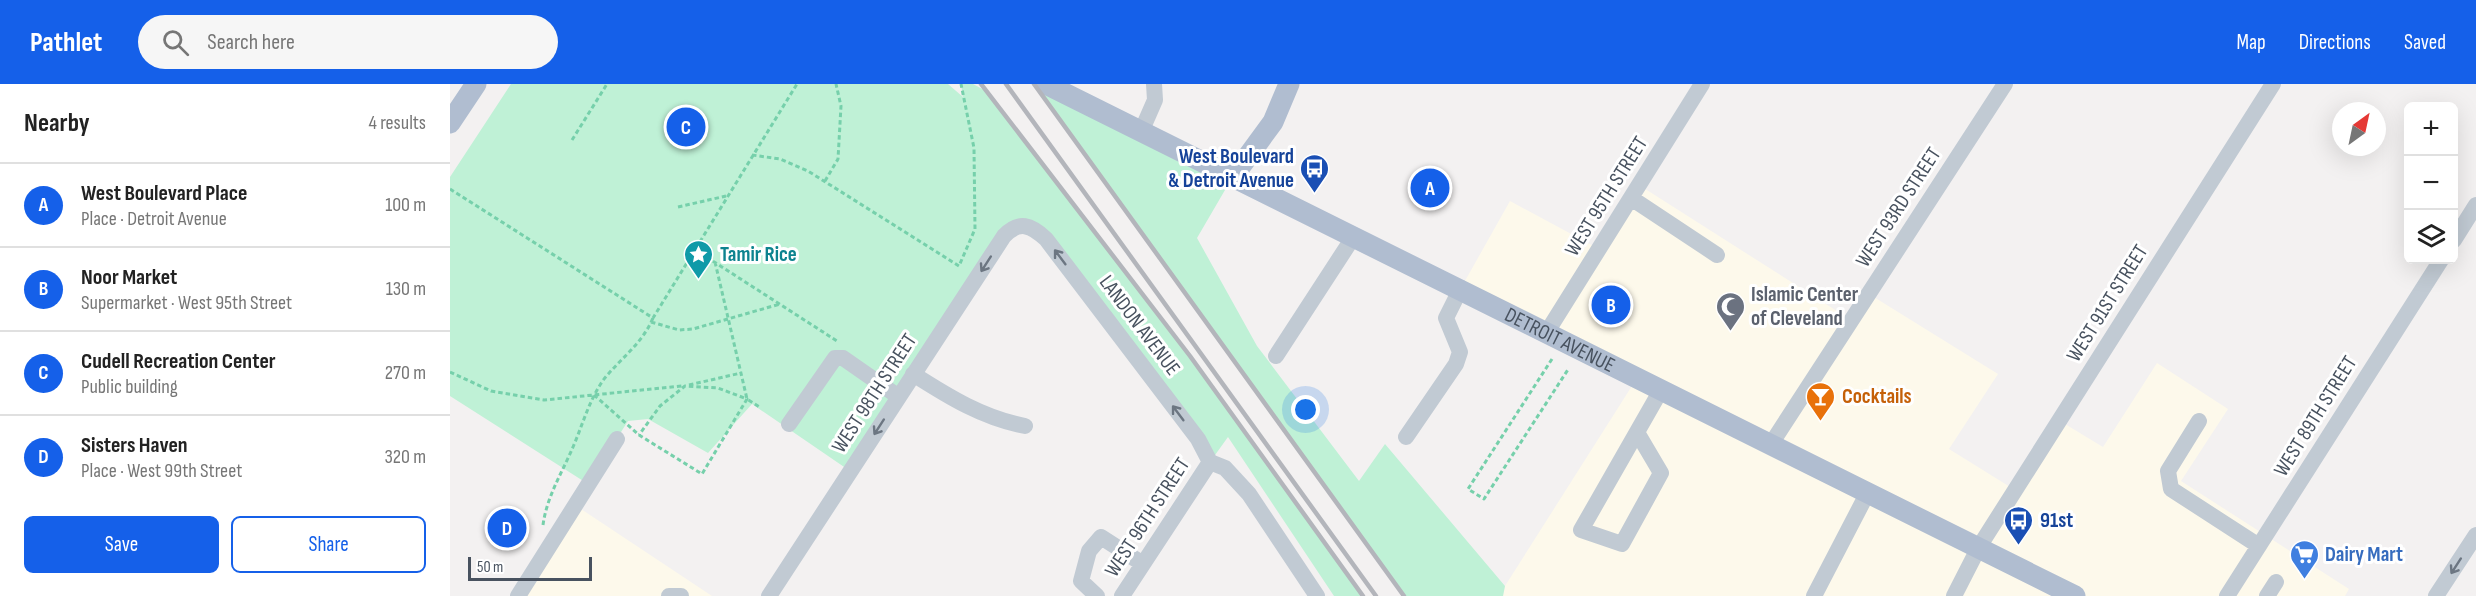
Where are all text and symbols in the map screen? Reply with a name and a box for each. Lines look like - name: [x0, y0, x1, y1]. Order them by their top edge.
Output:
- search box: [138, 15, 558, 69]
- text: Pathlet: [30, 26, 102, 59]
- icon: search: [159, 26, 192, 59]
- text: Search here: [207, 29, 295, 56]
- text: Map: [2236, 30, 2266, 55]
- text: Directions: [2299, 30, 2371, 55]
- text: Saved: [2404, 30, 2446, 55]
- north arrow: [2332, 102, 2386, 156]
- map controls: [2404, 102, 2458, 264]
- button: +: [2404, 102, 2458, 156]
- pin: C: [666, 104, 706, 150]
- text: Nearby: [24, 108, 90, 139]
- text: 4 results: [369, 111, 426, 135]
- street label: WEST 95TH STREET: [1560, 131, 1653, 261]
- street label: WEST 93RD STREET: [1851, 142, 1947, 272]
- place label: West Boulevard & Detroit Avenue: [1168, 144, 1294, 193]
- bus stop icon: West Boulevard & Detroit Avenue: [1299, 152, 1331, 194]
- button: −: [2404, 156, 2458, 210]
- pin: A: [1410, 166, 1450, 210]
- text: West Boulevard Place: [81, 180, 247, 207]
- text: A: [39, 193, 48, 217]
- text: 100 m: [385, 193, 426, 217]
- text: Place · Detroit Avenue: [81, 207, 227, 231]
- button: layers: [2404, 210, 2458, 264]
- place icon: Tamir Rice: [683, 238, 715, 280]
- street label: WEST 91ST STREET: [2062, 240, 2154, 366]
- place label: Tamir Rice: [720, 242, 797, 267]
- one-way arrow: [1054, 250, 1067, 266]
- one-way arrow: [980, 255, 992, 271]
- text: Noor Market: [81, 264, 177, 291]
- street label: LANDON AVENUE: [1094, 270, 1185, 380]
- text: B: [39, 277, 48, 301]
- text: 130 m: [386, 277, 426, 301]
- pin: B: [1592, 282, 1630, 328]
- place label: Islamic Center of Cleveland: [1751, 282, 1859, 331]
- mosque icon: Islamic Center of Cleveland: [1714, 290, 1746, 332]
- text: Supermarket · West 95th Street: [81, 291, 292, 315]
- street label: DETROIT AVENUE: [1500, 302, 1619, 378]
- street label: WEST 98TH STREET: [827, 329, 922, 458]
- text: Cudell Recreation Center: [81, 348, 276, 375]
- street label: WEST 89TH STREET: [2269, 351, 2363, 481]
- text: C: [38, 361, 49, 385]
- text: 270 m: [385, 361, 426, 385]
- text: Public building: [81, 375, 178, 399]
- bar icon: Cocktails: [1805, 380, 1837, 422]
- place label: Cocktails: [1842, 384, 1912, 409]
- your location: [1291, 395, 1320, 424]
- one-way arrow: [1172, 405, 1185, 421]
- one-way arrow: [873, 418, 885, 435]
- text: Sisters Haven: [81, 432, 188, 459]
- text: D: [38, 445, 49, 469]
- text: 320 m: [384, 445, 426, 469]
- street label: WEST 96TH STREET: [1100, 453, 1195, 581]
- text: Place · West 99th Street: [81, 459, 242, 483]
- bus stop icon: 91st: [2003, 504, 2035, 546]
- pin: D: [488, 506, 526, 550]
- place label: 91st: [2040, 508, 2073, 533]
- button: Save: [24, 516, 219, 573]
- button: Share: [231, 516, 426, 573]
- supermarket icon: Dairy Mart: [2288, 538, 2320, 580]
- place label: Dairy Mart: [2325, 542, 2403, 567]
- scale bar: [468, 554, 592, 582]
- one-way arrow: [2450, 557, 2462, 573]
- text: 50 m: [477, 558, 503, 577]

